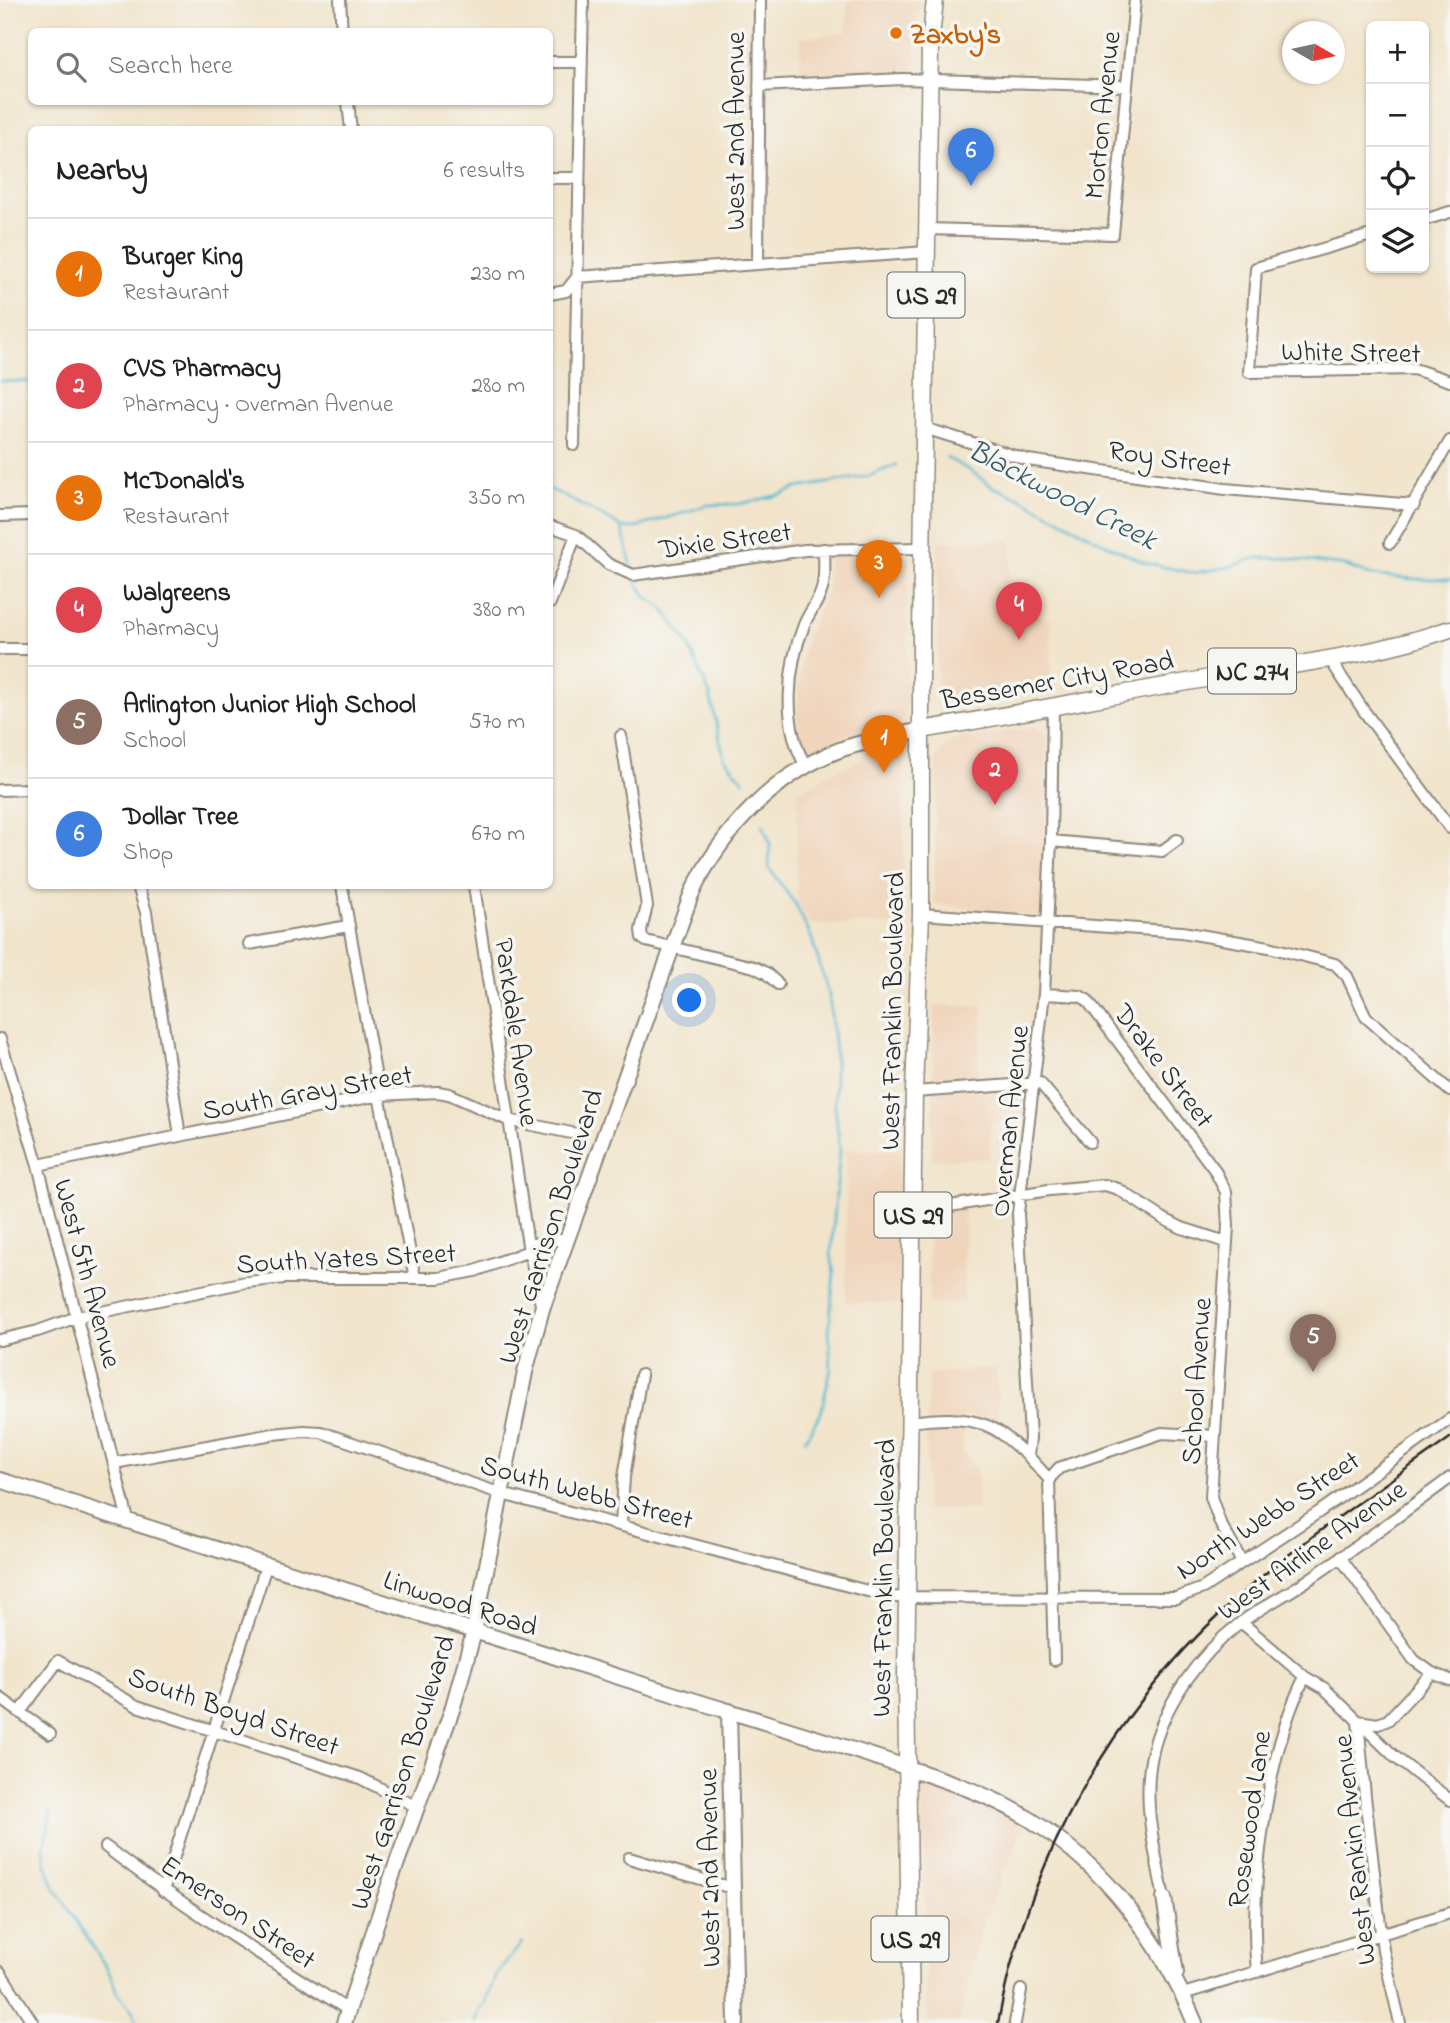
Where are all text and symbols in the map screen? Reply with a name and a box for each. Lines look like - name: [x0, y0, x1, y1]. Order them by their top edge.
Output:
- place label: Zaxby's: [910, 16, 1001, 57]
- north arrow: [1282, 21, 1345, 84]
- map controls: [1366, 21, 1429, 273]
- button: +: [1366, 21, 1429, 84]
- marker: Zaxby's: [888, 25, 904, 41]
- search box: [28, 28, 553, 105]
- street label: Morton Avenue: [1075, 29, 1134, 201]
- street label: West 2nd Avenue: [717, 31, 758, 231]
- icon: search: [52, 48, 90, 86]
- text: Search here: [108, 48, 233, 86]
- button: −: [1366, 84, 1429, 147]
- pin: 6: [948, 128, 994, 186]
- button: locate: [1366, 147, 1429, 210]
- text: Nearby: [56, 150, 148, 194]
- text: 6 results: [444, 155, 525, 188]
- button: layers: [1366, 210, 1429, 273]
- text: Burger King: [123, 239, 243, 277]
- text: 1: [75, 258, 83, 291]
- text: 230 m: [471, 258, 525, 291]
- road number: US 29: [888, 272, 964, 318]
- text: Restaurant: [123, 277, 230, 310]
- street label: White Street: [1281, 333, 1421, 376]
- text: CVS Pharmacy: [123, 351, 281, 389]
- text: 2: [73, 370, 85, 403]
- text: 280 m: [471, 370, 525, 403]
- text: Pharmacy · Overman Avenue: [123, 389, 393, 422]
- water label: Blackwood Creek: [960, 430, 1165, 564]
- street label: Roy Street: [1106, 432, 1233, 489]
- text: McDonald's: [123, 463, 245, 501]
- text: 3: [74, 482, 84, 515]
- text: 350 m: [469, 482, 525, 515]
- text: Restaurant: [123, 501, 230, 534]
- street label: Dixie Street: [656, 513, 794, 572]
- pin: 3: [856, 540, 902, 598]
- text: Walgreens: [123, 575, 231, 613]
- pin: 4: [996, 582, 1042, 640]
- text: 4: [74, 594, 84, 627]
- text: 380 m: [473, 594, 525, 627]
- text: Pharmacy: [123, 613, 219, 646]
- street label: Bessemer City Road: [937, 642, 1177, 723]
- road number: NC 274: [1208, 649, 1296, 694]
- text: Arlington Junior High School: [123, 687, 416, 725]
- text: 5: [72, 706, 86, 739]
- text: 570 m: [469, 706, 525, 739]
- pin: 1: [861, 715, 907, 773]
- text: School: [123, 725, 186, 758]
- pin: 2: [972, 747, 1018, 805]
- text: Dollar Tree: [123, 799, 238, 837]
- text: 6: [74, 818, 84, 851]
- text: 670 m: [472, 818, 525, 851]
- text: Shop: [123, 837, 173, 870]
- street label: West Franklin Boulevard: [872, 871, 917, 1150]
- street label: Parkdale Avenue: [481, 936, 548, 1130]
- your location: [672, 983, 706, 1017]
- street label: Drake Street: [1101, 995, 1223, 1138]
- street label: Overman Avenue: [981, 1023, 1042, 1219]
- street label: South Gray Street: [199, 1056, 416, 1133]
- street label: West Garrison Boulevard: [489, 1084, 616, 1370]
- street label: West 5th Avenue: [41, 1175, 131, 1374]
- road number: US 29: [874, 1192, 951, 1238]
- street label: South Yates Street: [235, 1234, 457, 1287]
- street label: School Avenue: [1172, 1296, 1225, 1466]
- pin: 5: [1290, 1314, 1336, 1372]
- street label: West Franklin Boulevard: [863, 1438, 908, 1717]
- street label: North Webb Street: [1169, 1442, 1369, 1592]
- street label: South Webb Street: [475, 1446, 697, 1542]
- street label: West Airline Avenue: [1210, 1471, 1416, 1633]
- street label: Linwood Road: [377, 1561, 543, 1650]
- street label: West Garrison Boulevard: [341, 1630, 468, 1916]
- street label: South Boyd Street: [122, 1658, 344, 1769]
- street label: Rosewood Lane: [1219, 1728, 1284, 1911]
- street label: West Rankin Avenue: [1324, 1732, 1389, 1967]
- street label: West 2nd Avenue: [689, 1768, 734, 1968]
- street label: Emerson Street: [151, 1847, 323, 1981]
- road number: US 29: [872, 1916, 948, 1962]

